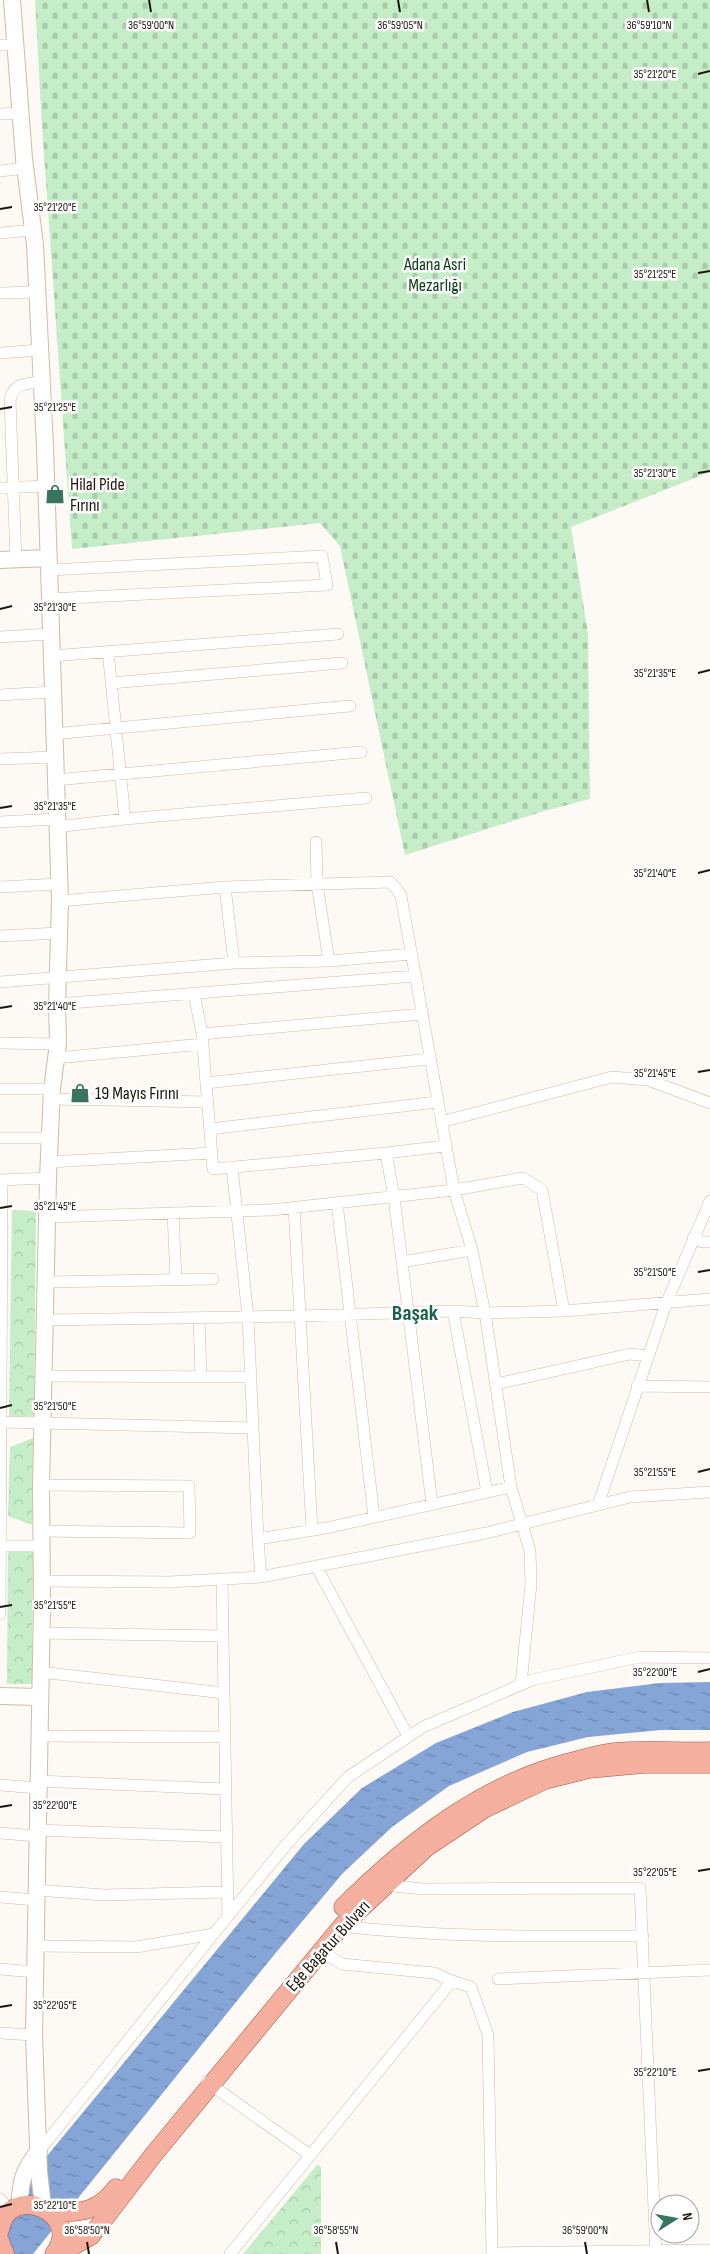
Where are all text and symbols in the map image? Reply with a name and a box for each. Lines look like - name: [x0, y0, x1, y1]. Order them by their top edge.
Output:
- text: 36°59'00"N: [128, 18, 174, 33]
- text: 36°59'05"N: [377, 18, 423, 33]
- text: 36°59'10"N: [626, 18, 672, 33]
- text: 35°21'20"E: [634, 67, 677, 82]
- text: 35°21'20"E: [34, 200, 77, 215]
- park label: Adana Asri Mezarlığı: [403, 254, 466, 296]
- text: 35°21'25"E: [634, 267, 676, 282]
- text: 35°21'25"E: [34, 400, 76, 415]
- text: 35°21'30"E: [633, 466, 677, 481]
- place label: Hilal Pide Fırını: [70, 474, 125, 516]
- shop icon: Hilal Pide Fırını: [44, 483, 66, 505]
- text: 35°21'30"E: [33, 600, 77, 615]
- text: 35°21'35"E: [634, 666, 676, 681]
- text: 35°21'35"E: [34, 799, 76, 814]
- text: 35°21'40"E: [633, 866, 677, 881]
- text: 35°21'40"E: [33, 999, 77, 1014]
- text: 35°21'45"E: [634, 1066, 676, 1081]
- shop icon: 19 Mayıs Fırını: [69, 1082, 91, 1104]
- place label: 19 Mayıs Fırını: [95, 1083, 179, 1104]
- text: 35°21'45"E: [34, 1199, 76, 1214]
- text: 35°21'50"E: [634, 1265, 676, 1280]
- district label: Başak: [392, 1300, 439, 1327]
- text: 35°21'50"E: [34, 1399, 76, 1414]
- text: 35°21'55"E: [634, 1465, 676, 1480]
- text: 35°21'55"E: [34, 1598, 76, 1613]
- text: 35°22'00"E: [633, 1665, 677, 1680]
- text: 35°22'00"E: [33, 1798, 77, 1813]
- text: 35°22'05"E: [633, 1865, 677, 1880]
- street label: Ege Bağatur Bulvarı: [282, 1896, 374, 1996]
- text: 35°22'05"E: [33, 1998, 77, 2013]
- text: 35°22'10"E: [633, 2065, 677, 2080]
- north arrow: [650, 2194, 700, 2244]
- text: 35°22'10"E: [33, 2198, 77, 2213]
- text: N: [678, 2211, 696, 2222]
- text: 36°58'50"N: [64, 2223, 110, 2238]
- text: 36°58'55"N: [314, 2223, 358, 2238]
- text: 36°59'00"N: [562, 2223, 608, 2238]

